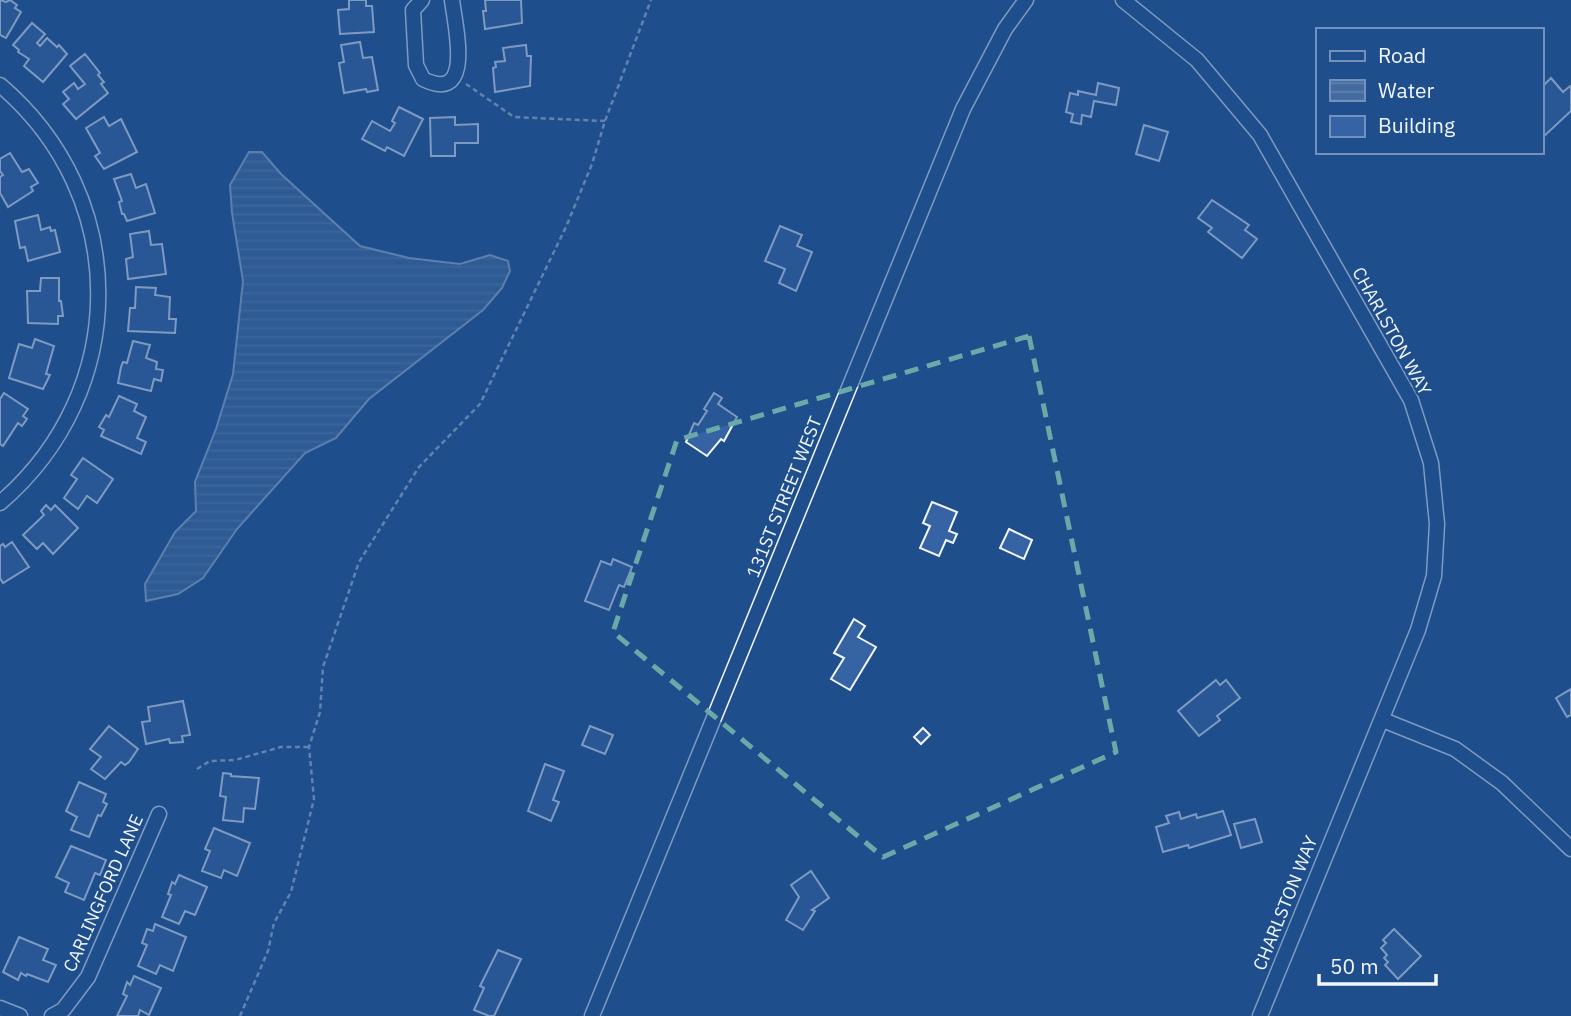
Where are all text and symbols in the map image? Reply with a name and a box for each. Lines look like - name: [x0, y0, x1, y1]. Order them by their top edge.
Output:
- legend: [1316, 28, 1543, 154]
- text: Road: [1378, 41, 1426, 69]
- text: Water: [1378, 76, 1435, 104]
- text: Building: [1378, 111, 1455, 139]
- street label: CHARLSTON WAY: [1347, 263, 1437, 399]
- street label: 131ST STREET WEST: [741, 413, 827, 581]
- street label: CARLINGFORD LANE: [58, 811, 148, 975]
- street label: CHARLSTON WAY: [1248, 832, 1323, 974]
- scale bar: [1319, 942, 1436, 986]
- text: 50 m: [1330, 952, 1379, 980]

